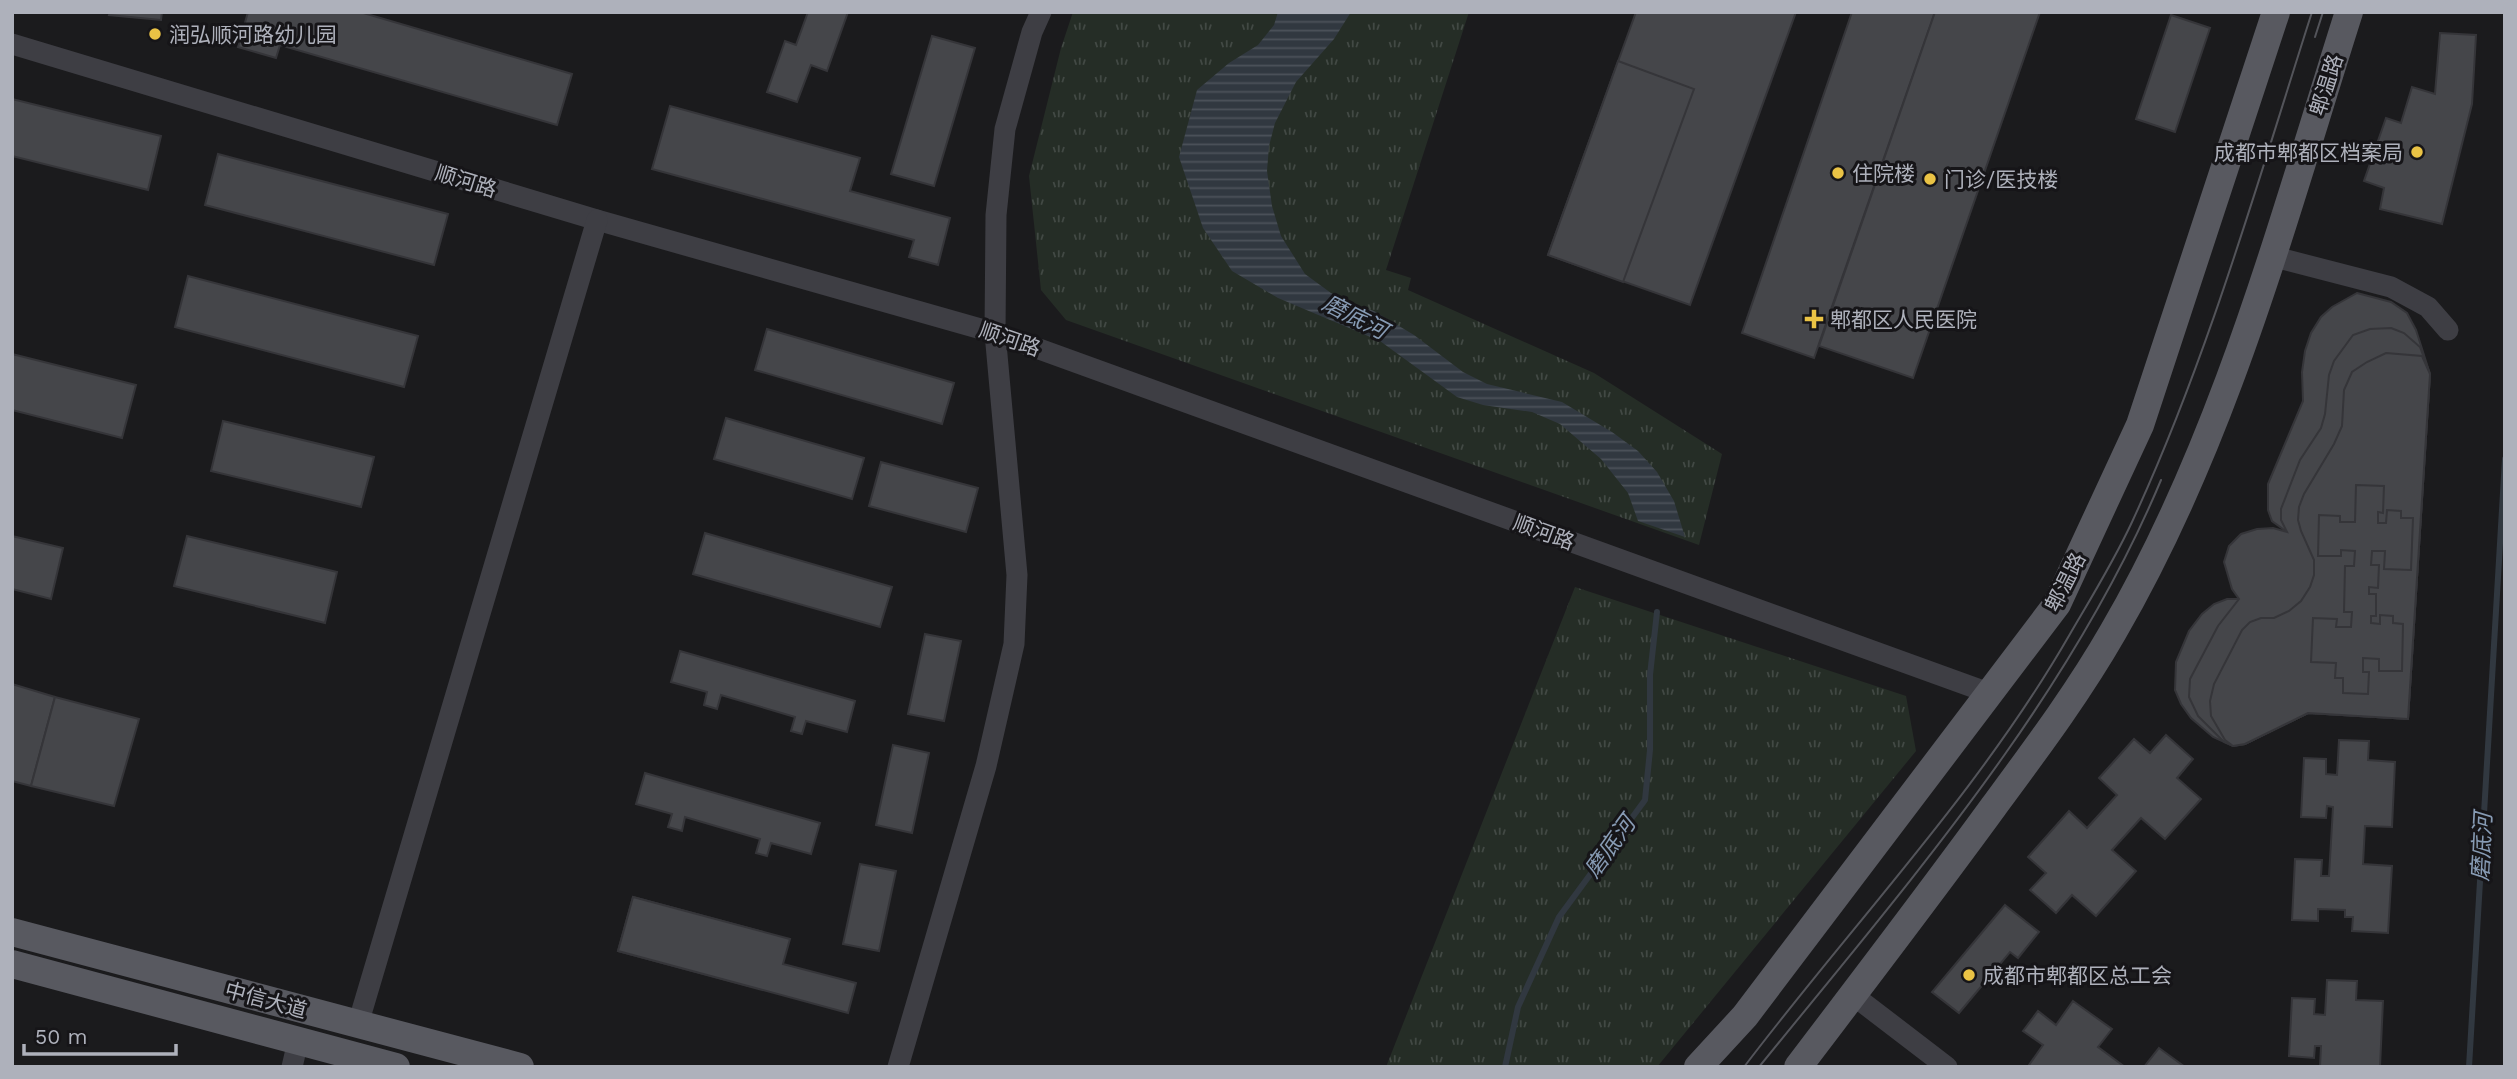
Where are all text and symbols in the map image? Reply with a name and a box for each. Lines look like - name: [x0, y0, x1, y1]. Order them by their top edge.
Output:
- place label: 润弘顺河路幼儿园: [169, 22, 337, 47]
- marker: 润弘顺河路幼儿园: [147, 26, 163, 42]
- street label: 郫温路: [2304, 51, 2348, 119]
- place label: 成都市郫都区档案局: [2214, 140, 2403, 165]
- marker: 成都市郫都区档案局: [2409, 144, 2425, 160]
- street label: 顺河路: [432, 160, 500, 202]
- place label: 住院楼: [1852, 161, 1915, 186]
- marker: 住院楼: [1830, 165, 1846, 181]
- place label: 门诊/医技楼: [1944, 167, 2058, 192]
- marker: 门诊/医技楼: [1922, 171, 1938, 187]
- water label: 磨底河: [1318, 289, 1395, 347]
- place label: 郫都区人民医院: [1830, 307, 1977, 332]
- marker: 郫都区人民医院: [1804, 309, 1824, 329]
- street label: 顺河路: [976, 317, 1044, 361]
- street label: 顺河路: [1510, 509, 1578, 555]
- street label: 郫温路: [2040, 548, 2090, 616]
- water label: 磨底河: [1579, 808, 1644, 883]
- water label: 磨底河: [2467, 808, 2497, 882]
- place label: 成都市郫都区总工会: [1983, 963, 2172, 988]
- marker: 成都市郫都区总工会: [1961, 967, 1977, 983]
- street label: 中信大道: [222, 977, 310, 1023]
- scale bar: [24, 1012, 177, 1056]
- text: 50 m: [35, 1024, 87, 1049]

